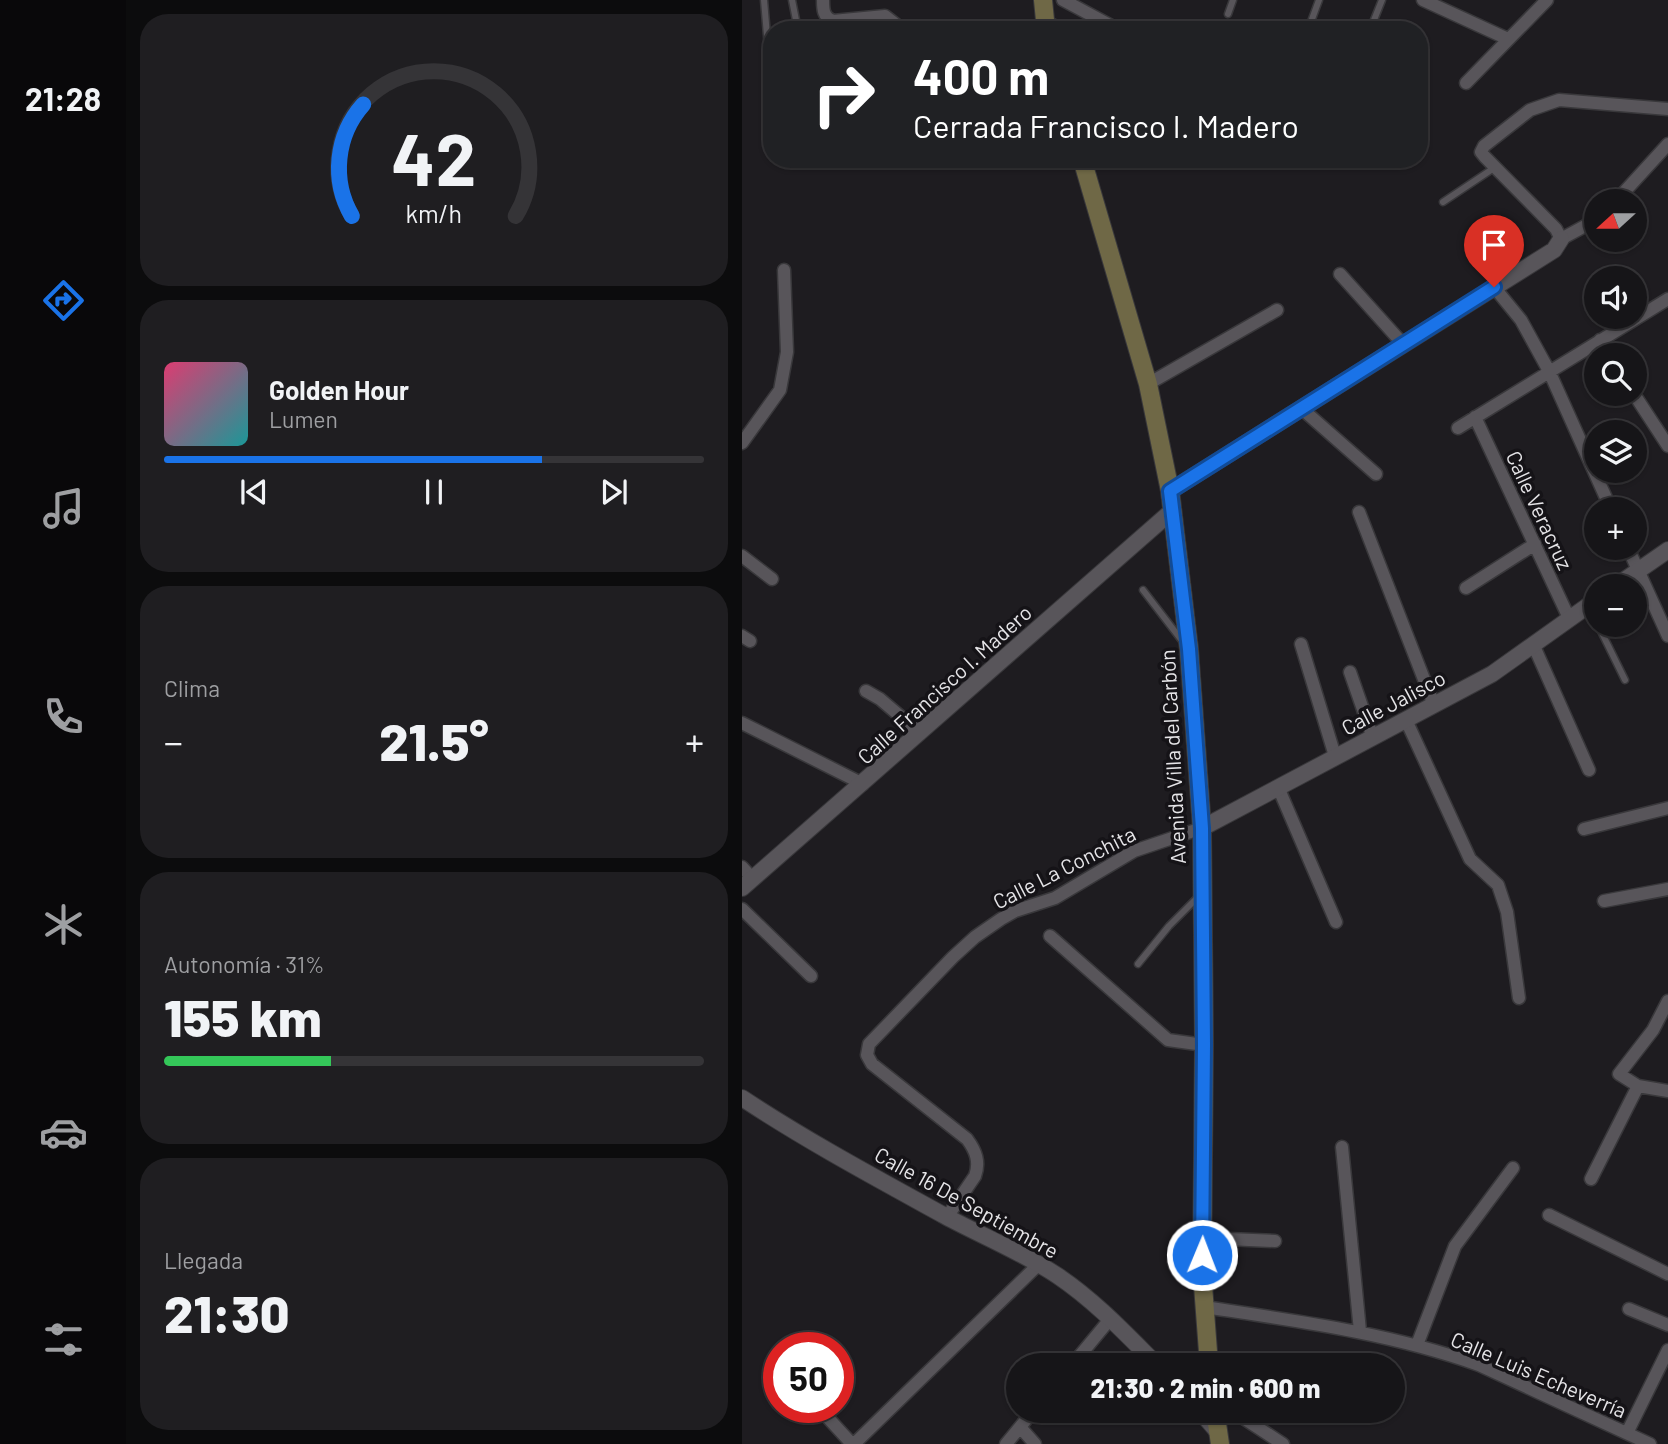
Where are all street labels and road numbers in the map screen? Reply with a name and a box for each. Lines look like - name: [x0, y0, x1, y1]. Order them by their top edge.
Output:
- street label: Calle Veracruz: [1502, 447, 1578, 573]
- street label: Calle Francisco I. Madero: [852, 599, 1036, 769]
- street label: Avenida Villa del Carbón: [1154, 649, 1190, 865]
- street label: Calle Jalisco: [1337, 664, 1449, 740]
- street label: Calle La Conchita: [989, 820, 1139, 914]
- street label: Calle 16 De Septiembre: [871, 1141, 1063, 1263]
- street label: Calle Luis Echeverría: [1447, 1326, 1631, 1422]

